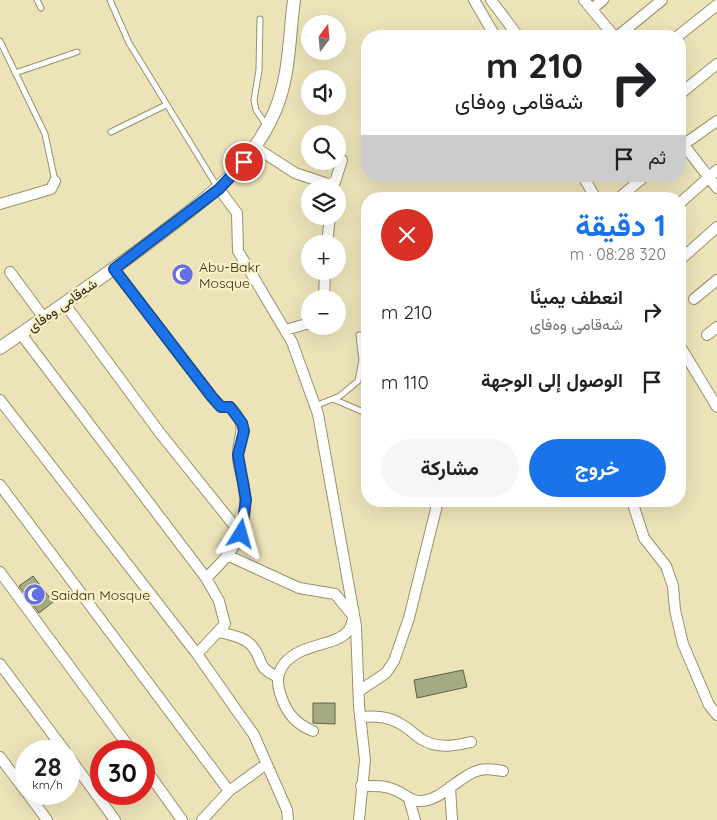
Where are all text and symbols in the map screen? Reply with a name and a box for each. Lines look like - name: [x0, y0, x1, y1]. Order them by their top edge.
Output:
- north arrow: [301, 15, 346, 60]
- map controls: [301, 15, 346, 335]
- text: 210 m: [486, 43, 583, 87]
- icon: right: [601, 50, 666, 115]
- button: sound: [301, 70, 346, 115]
- text: شەقامی وەفای: [455, 87, 583, 115]
- button: search: [301, 125, 346, 170]
- pin: [223, 141, 265, 183]
- icon: arrive: [610, 145, 638, 173]
- text: ثم: [648, 145, 666, 169]
- icon: arrive: [230, 148, 258, 176]
- button: layers: [301, 180, 346, 225]
- text: 1 دقيقة: [575, 206, 666, 244]
- button: close: [381, 209, 433, 261]
- button: +: [301, 235, 346, 280]
- text: 320 m · 08:28: [570, 244, 666, 264]
- place label: Abu-Bakr Mosque: [199, 258, 261, 292]
- mosque icon: Abu-Bakr Mosque: [171, 263, 195, 287]
- street label: شەقامی وەفای: [23, 274, 101, 336]
- text: انعطف يمينًا: [530, 285, 623, 309]
- button: −: [301, 290, 346, 335]
- icon: right: [638, 298, 666, 326]
- text: 210 m: [381, 300, 432, 324]
- text: شەقامی وەفای: [530, 314, 623, 334]
- text: الوصول إلى الوجهة: [481, 368, 623, 392]
- icon: arrive: [638, 368, 666, 396]
- text: 110 m: [381, 370, 429, 394]
- button: مشاركة: [381, 439, 519, 497]
- button: خروج: [529, 439, 666, 497]
- position arrow: [214, 507, 266, 559]
- mosque icon: Saidan Mosque: [23, 583, 47, 607]
- place label: Saidan Mosque: [51, 586, 150, 604]
- speed limit sign: 30: [90, 740, 155, 805]
- text: 28: [34, 751, 61, 782]
- text: km/h: [32, 777, 63, 792]

